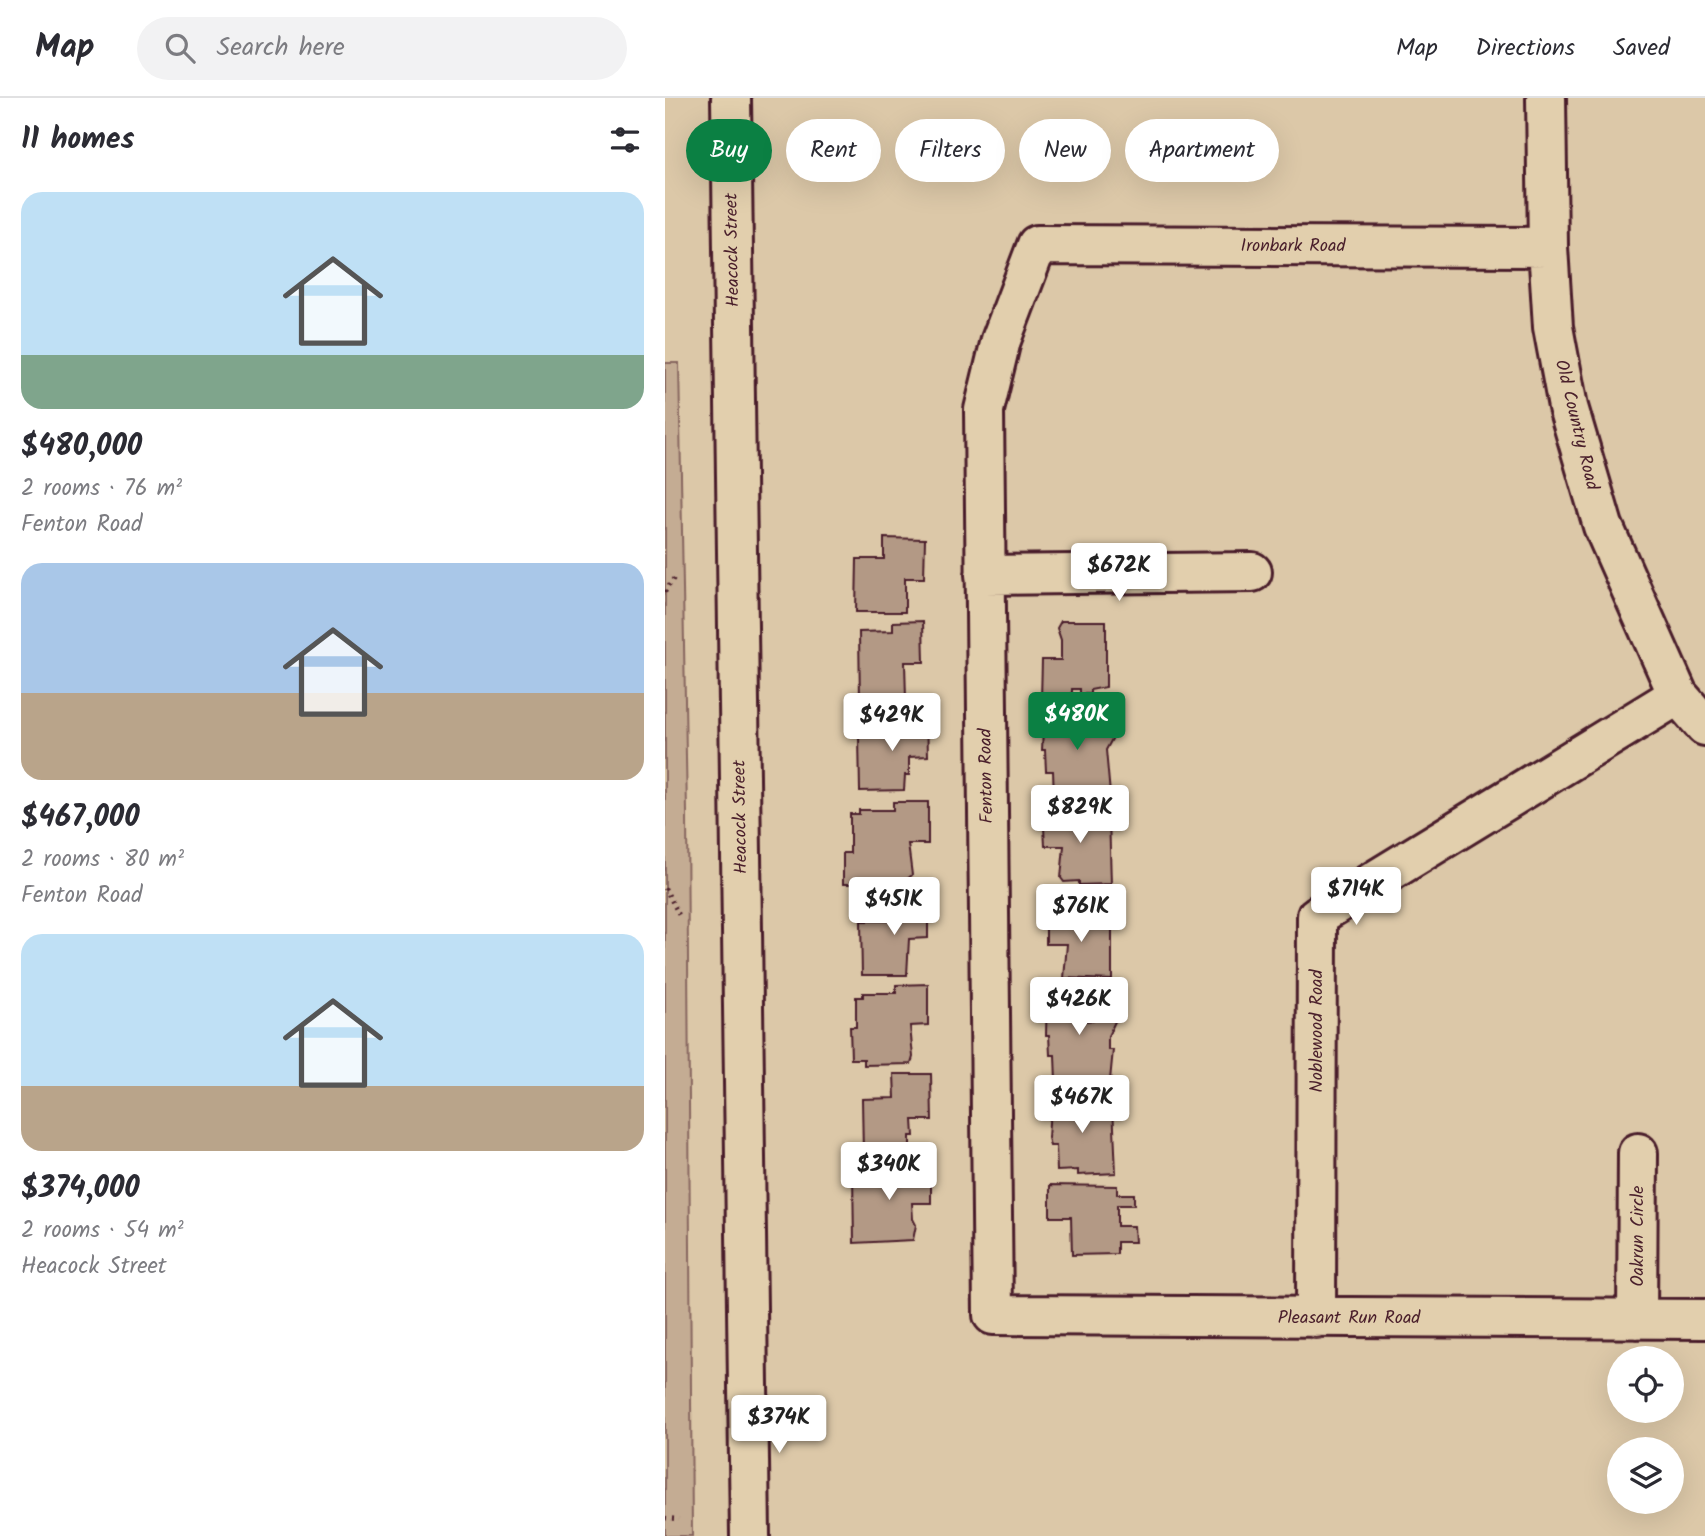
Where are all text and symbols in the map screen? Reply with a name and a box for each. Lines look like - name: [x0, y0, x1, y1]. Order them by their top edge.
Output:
- search box: [137, 17, 627, 80]
- text: Map: [35, 22, 95, 75]
- text: Search here: [217, 27, 345, 69]
- icon: search: [161, 29, 199, 67]
- text: Map: [1396, 29, 1438, 68]
- text: Directions: [1476, 29, 1575, 68]
- text: Saved: [1613, 29, 1670, 68]
- text: 11 homes: [21, 116, 134, 164]
- chip: Buy: [686, 119, 772, 182]
- chip: Rent: [786, 119, 881, 182]
- chip: Filters: [895, 119, 1005, 182]
- chip: New: [1019, 119, 1111, 182]
- chip: Apartment: [1125, 119, 1279, 182]
- icon: filters: [606, 121, 644, 159]
- street label: Heacock Street: [717, 192, 748, 307]
- street label: Ironbark Road: [1241, 232, 1346, 261]
- icon: home: [270, 238, 396, 364]
- street label: Old Country Road: [1546, 357, 1606, 494]
- text: $480,000: [21, 423, 142, 471]
- text: 2 rooms · 76 m²: [21, 471, 182, 507]
- text: Fenton Road: [21, 507, 143, 543]
- pin: $672K: [1070, 544, 1168, 603]
- text: $672K: [1087, 548, 1151, 584]
- icon: home: [270, 609, 396, 735]
- pin: $480K: [1028, 692, 1126, 752]
- pin: $429K: [843, 694, 941, 753]
- text: $480K: [1044, 697, 1110, 733]
- text: $429K: [859, 698, 925, 734]
- street label: Fenton Road: [972, 727, 1002, 824]
- street label: Heacock Street: [725, 759, 756, 874]
- pin: $829K: [1031, 786, 1129, 845]
- text: $829K: [1047, 790, 1113, 826]
- text: $467,000: [21, 794, 140, 842]
- text: 2 rooms · 80 m²: [21, 842, 184, 878]
- pin: $714K: [1307, 868, 1405, 927]
- text: $714K: [1327, 872, 1385, 908]
- text: Fenton Road: [21, 878, 143, 914]
- pin: $451K: [845, 878, 943, 937]
- text: $451K: [865, 882, 923, 918]
- pin: $761K: [1032, 884, 1130, 944]
- text: $761K: [1052, 889, 1110, 925]
- street label: Noblewood Road: [1303, 968, 1332, 1093]
- pin: $426K: [1030, 978, 1128, 1037]
- icon: home: [270, 980, 396, 1106]
- text: $426K: [1046, 982, 1112, 1018]
- pin: $467K: [1033, 1076, 1131, 1135]
- text: $467K: [1050, 1080, 1114, 1116]
- pin: $340K: [840, 1142, 938, 1202]
- text: $340K: [857, 1147, 921, 1183]
- text: $374,000: [21, 1165, 140, 1213]
- street label: Oakrun Circle: [1624, 1186, 1653, 1286]
- text: 2 rooms · 54 m²: [21, 1213, 184, 1249]
- text: Heacock Street: [21, 1249, 167, 1285]
- street label: Pleasant Run Road: [1278, 1304, 1421, 1333]
- map controls: [1607, 1346, 1684, 1514]
- button: locate: [1607, 1346, 1684, 1423]
- pin: $374K: [730, 1396, 828, 1455]
- text: $374K: [747, 1400, 811, 1436]
- button: layers: [1607, 1437, 1684, 1514]

